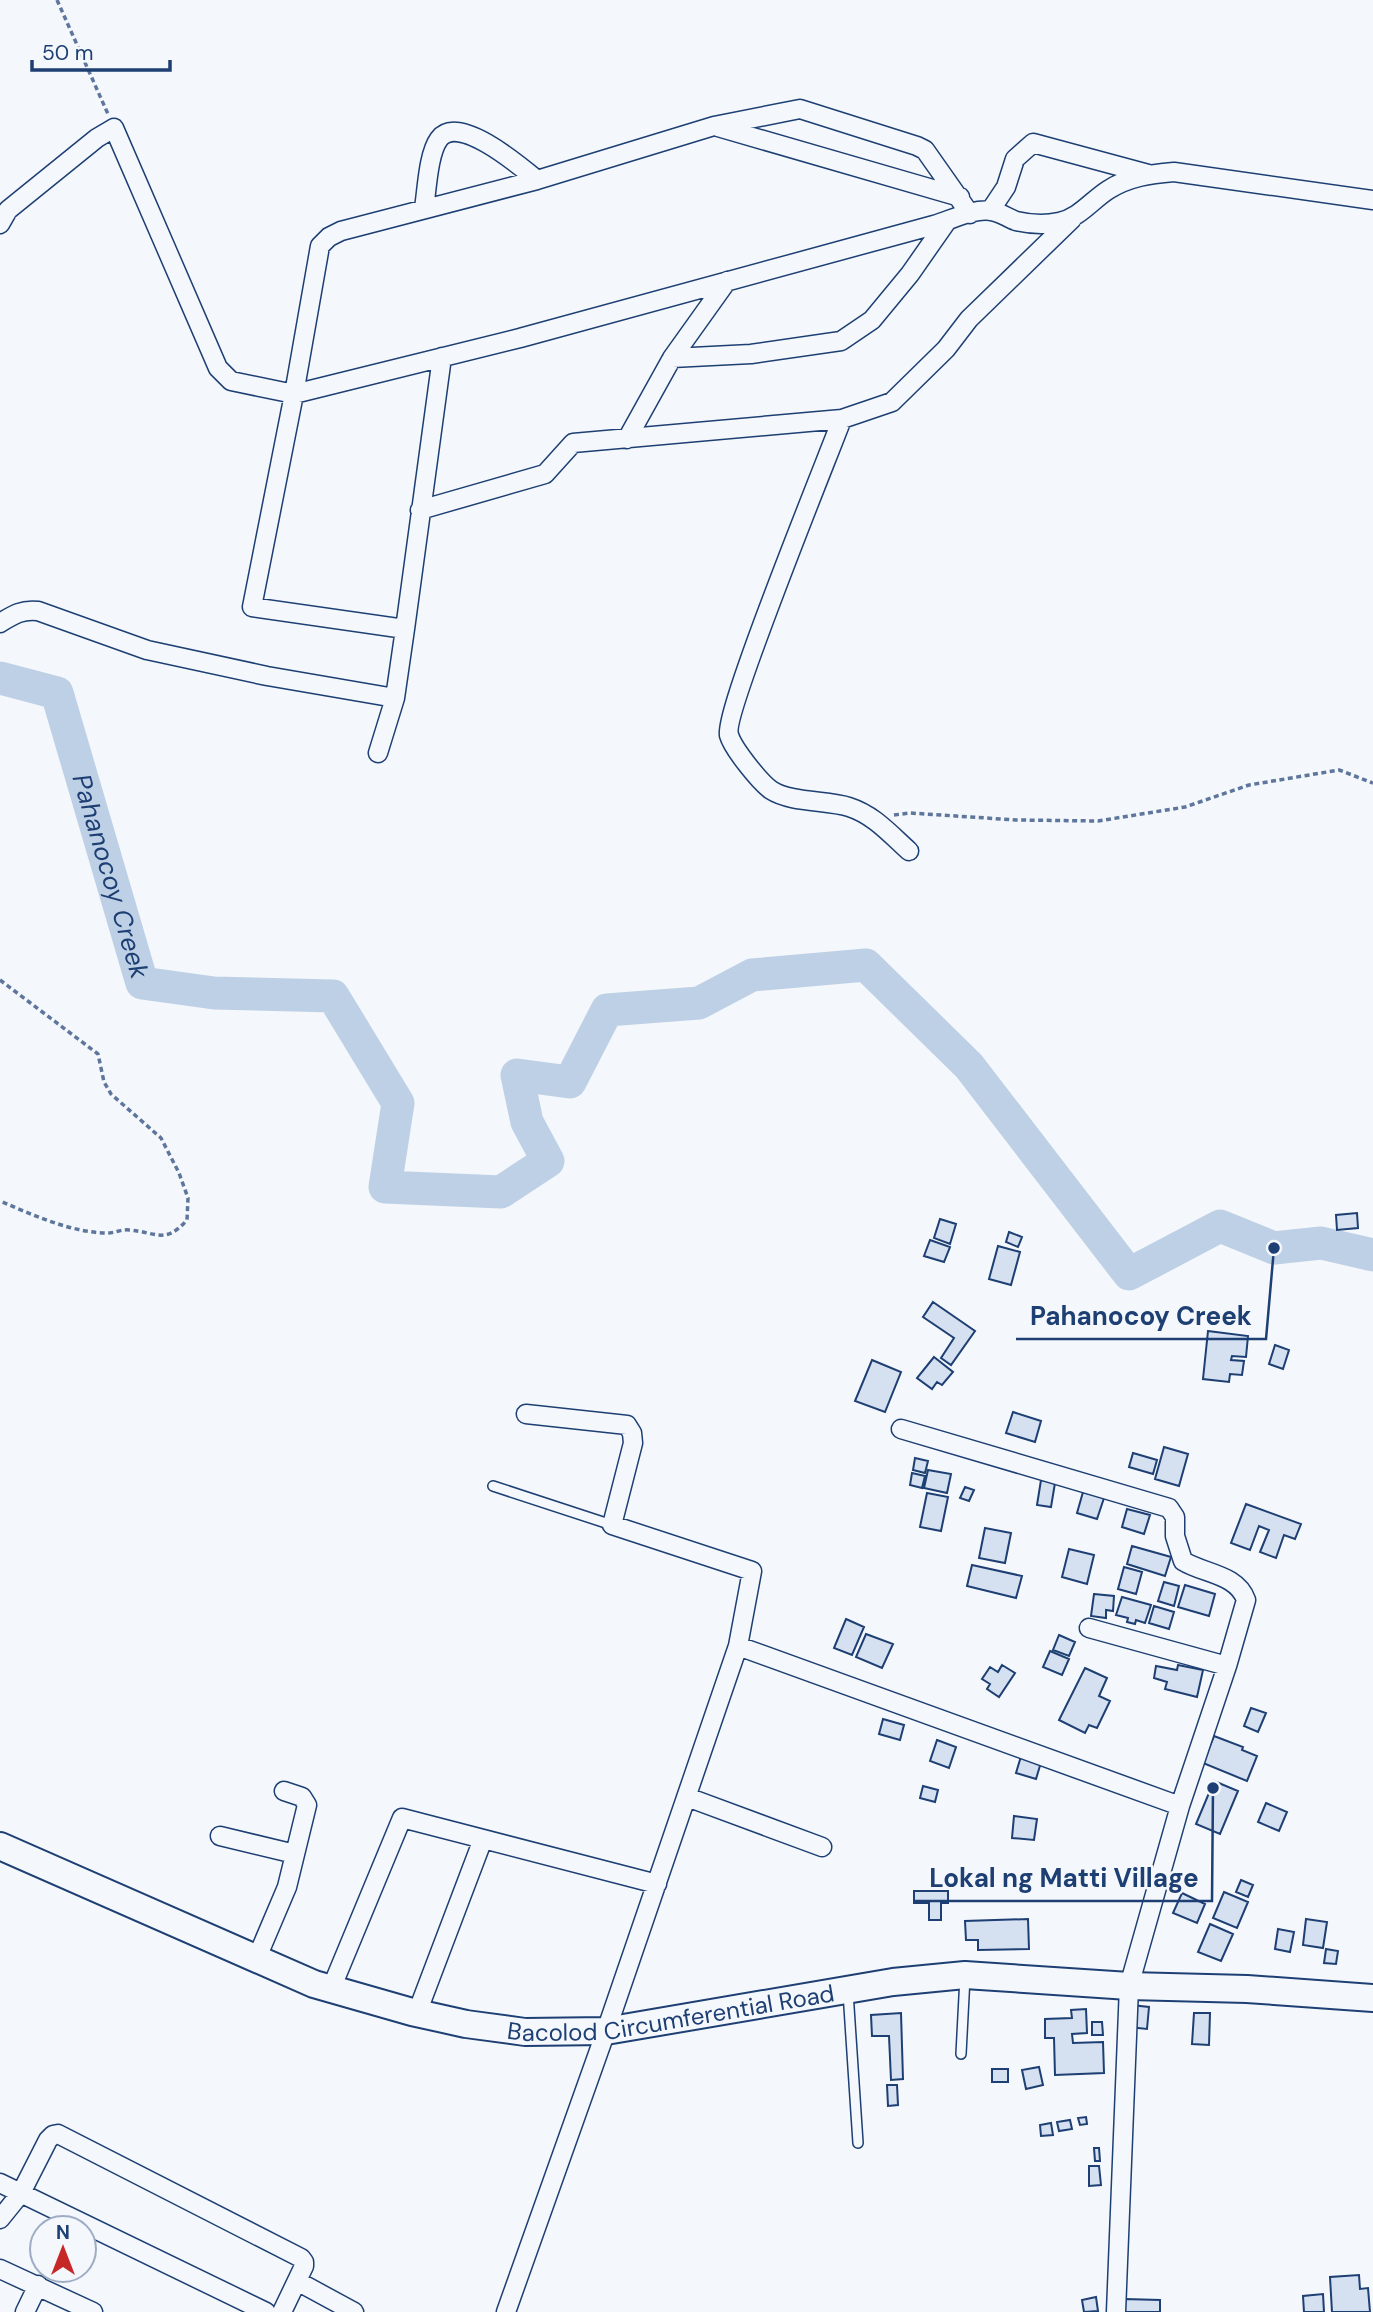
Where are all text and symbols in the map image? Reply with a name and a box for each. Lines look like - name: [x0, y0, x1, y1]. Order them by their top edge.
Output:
- scale bar: [32, 28, 170, 72]
- text: 50 m: [42, 39, 93, 67]
- water label: Pahanocoy Creek: [65, 770, 157, 983]
- callout: Pahanocoy Creek: [1016, 1292, 1266, 1339]
- text: Pahanocoy Creek: [1030, 1299, 1252, 1333]
- callout: Lokal ng Matti Village: [915, 1854, 1212, 1901]
- text: Lokal ng Matti Village: [929, 1861, 1199, 1895]
- street label: Bacolod Circumferential Road: [505, 1977, 837, 2048]
- north arrow: [28, 2214, 98, 2284]
- text: N: [56, 2220, 70, 2245]

